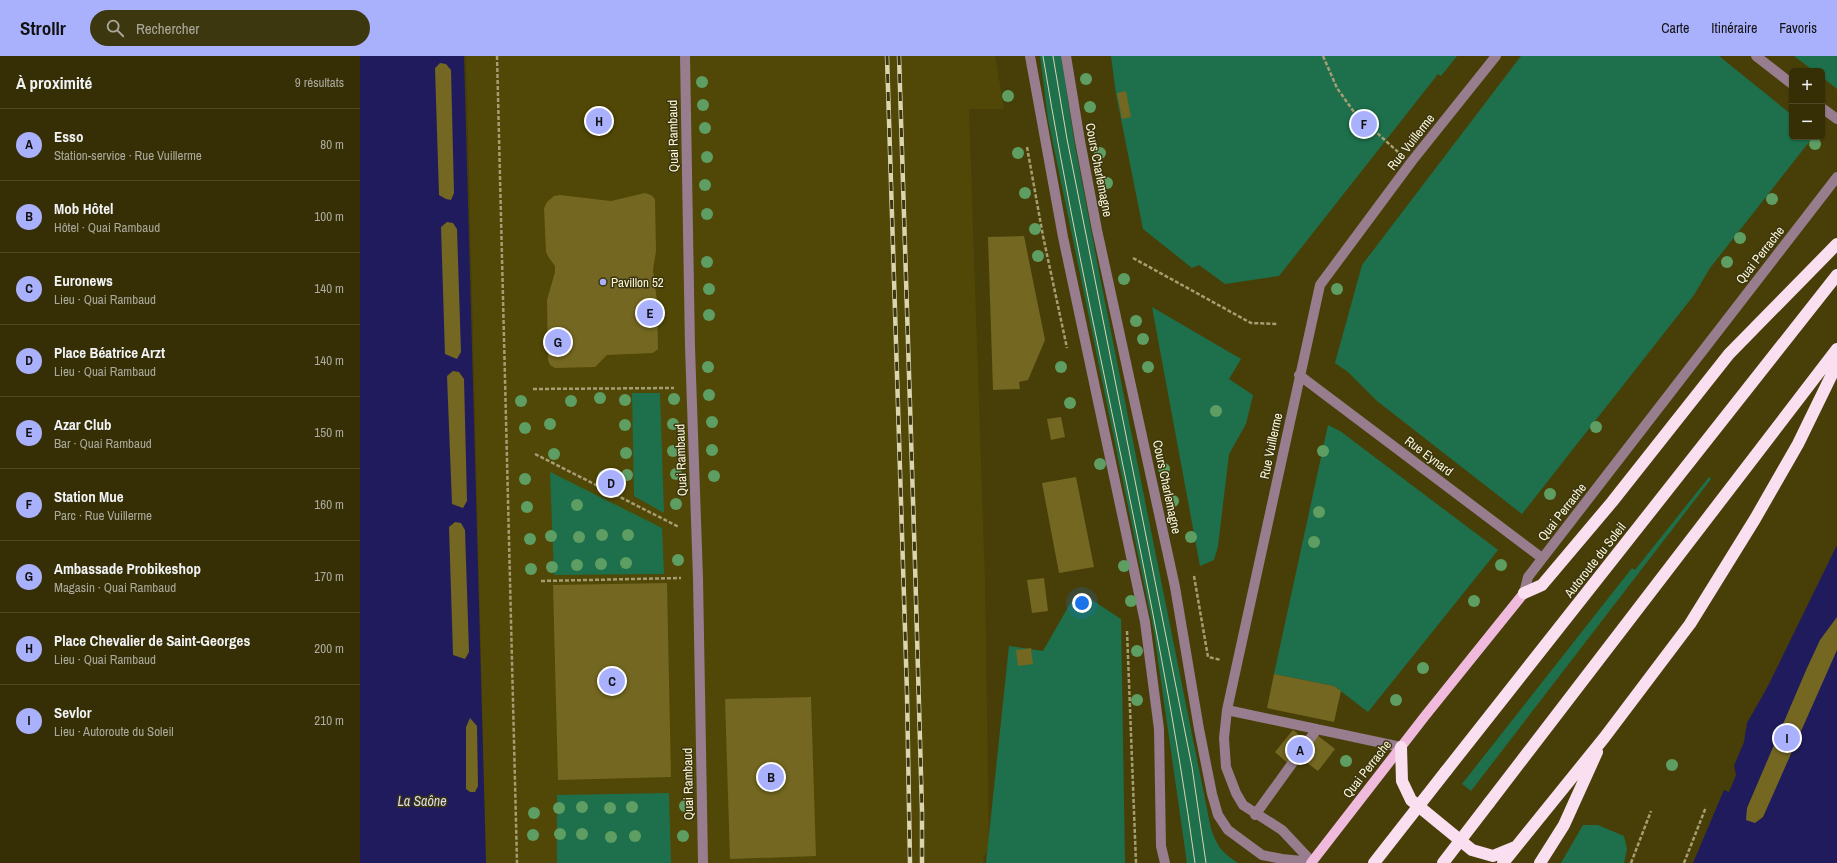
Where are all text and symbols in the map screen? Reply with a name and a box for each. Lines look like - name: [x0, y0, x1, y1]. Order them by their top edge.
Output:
- search box: [90, 10, 370, 46]
- text: Strollr: [20, 15, 66, 41]
- icon: search: [104, 17, 126, 39]
- text: Rechercher: [136, 18, 199, 39]
- text: Carte: [1661, 19, 1689, 37]
- text: Itinéraire: [1711, 19, 1757, 37]
- text: Favoris: [1779, 19, 1817, 37]
- map controls: [1789, 68, 1825, 140]
- button: +: [1789, 68, 1825, 104]
- text: À proximité: [16, 71, 92, 94]
- text: 9 résultats: [295, 74, 344, 91]
- street label: Quai Rambaud: [664, 100, 682, 172]
- button: −: [1789, 104, 1825, 140]
- pin: H: [586, 106, 612, 136]
- pin: F: [1351, 109, 1377, 139]
- street label: Rue Vuillerme: [1384, 110, 1438, 174]
- street label: Cours Charlemagne: [1082, 122, 1116, 219]
- text: Esso: [54, 126, 83, 147]
- text: A: [25, 136, 33, 153]
- text: 80 m: [320, 136, 344, 153]
- text: Station-service · Rue Vuillerme: [54, 147, 202, 164]
- text: Mob Hôtel: [54, 198, 113, 219]
- text: B: [25, 208, 33, 225]
- text: 100 m: [314, 208, 344, 225]
- text: Hôtel · Quai Rambaud: [54, 219, 160, 236]
- street label: Quai Perrache: [1732, 222, 1788, 288]
- text: Euronews: [54, 270, 113, 291]
- place label: Pavillon 52: [611, 274, 664, 291]
- marker: Pavillon 52: [598, 277, 608, 287]
- text: C: [25, 280, 33, 297]
- text: 140 m: [314, 280, 344, 297]
- text: Lieu · Quai Rambaud: [54, 291, 156, 308]
- pin: E: [637, 298, 663, 328]
- pin: G: [545, 327, 571, 357]
- text: Place Béatrice Arzt: [54, 342, 165, 363]
- text: D: [25, 352, 33, 369]
- text: 140 m: [314, 352, 344, 369]
- text: Lieu · Quai Rambaud: [54, 363, 156, 380]
- street label: Rue Vuillerme: [1256, 411, 1286, 481]
- text: Azar Club: [54, 414, 111, 435]
- text: E: [25, 424, 33, 441]
- text: 150 m: [314, 424, 344, 441]
- street label: Quai Rambaud: [671, 424, 691, 496]
- street label: Rue Eynard: [1401, 432, 1457, 480]
- text: Bar · Quai Rambaud: [54, 435, 152, 452]
- street label: Cours Charlemagne: [1149, 439, 1185, 535]
- pin: D: [598, 468, 624, 498]
- street label: Quai Perrache: [1534, 479, 1590, 545]
- text: Station Mue: [54, 486, 124, 507]
- text: F: [26, 496, 32, 513]
- text: 160 m: [314, 496, 344, 513]
- text: Parc · Rue Vuillerme: [54, 507, 152, 524]
- street label: Autoroute du Soleil: [1560, 519, 1630, 602]
- text: Ambassade Probikeshop: [54, 558, 201, 579]
- text: G: [25, 568, 33, 585]
- text: 170 m: [314, 568, 344, 585]
- text: Magasin · Quai Rambaud: [54, 579, 176, 596]
- your location: [1072, 593, 1092, 613]
- text: Place Chevalier de Saint-Georges: [54, 630, 250, 651]
- text: H: [25, 640, 33, 657]
- text: 200 m: [314, 640, 344, 657]
- text: Lieu · Quai Rambaud: [54, 651, 156, 668]
- pin: C: [599, 666, 625, 696]
- text: Sevlor: [54, 702, 92, 723]
- text: I: [28, 712, 30, 729]
- text: 210 m: [314, 712, 344, 729]
- text: Lieu · Autoroute du Soleil: [54, 723, 174, 740]
- pin: I: [1774, 723, 1800, 753]
- pin: A: [1287, 735, 1313, 765]
- street label: Quai Perrache: [1339, 736, 1395, 802]
- street label: Quai Rambaud: [679, 748, 697, 820]
- pin: B: [758, 762, 784, 792]
- water label: La Saône: [397, 792, 447, 810]

